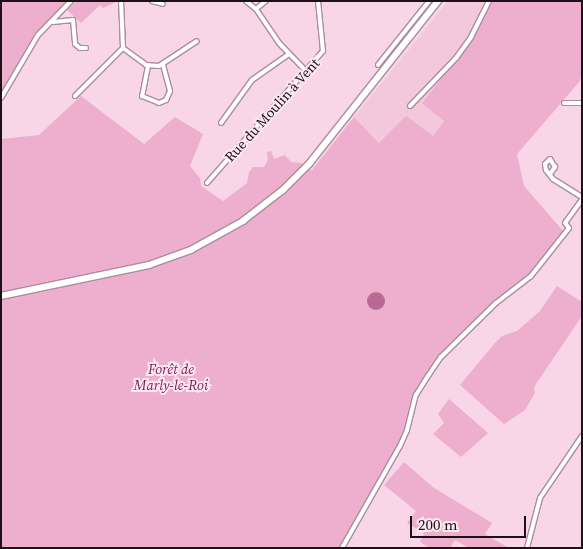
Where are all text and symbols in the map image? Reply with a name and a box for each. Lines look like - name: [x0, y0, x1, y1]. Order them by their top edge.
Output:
- street label: Rue du Moulin à Vent: [221, 55, 323, 165]
- park label: Forêt de Marly-le-Roi: [134, 361, 208, 394]
- scale bar: [413, 506, 529, 538]
- text: 200 m: [418, 514, 458, 535]

